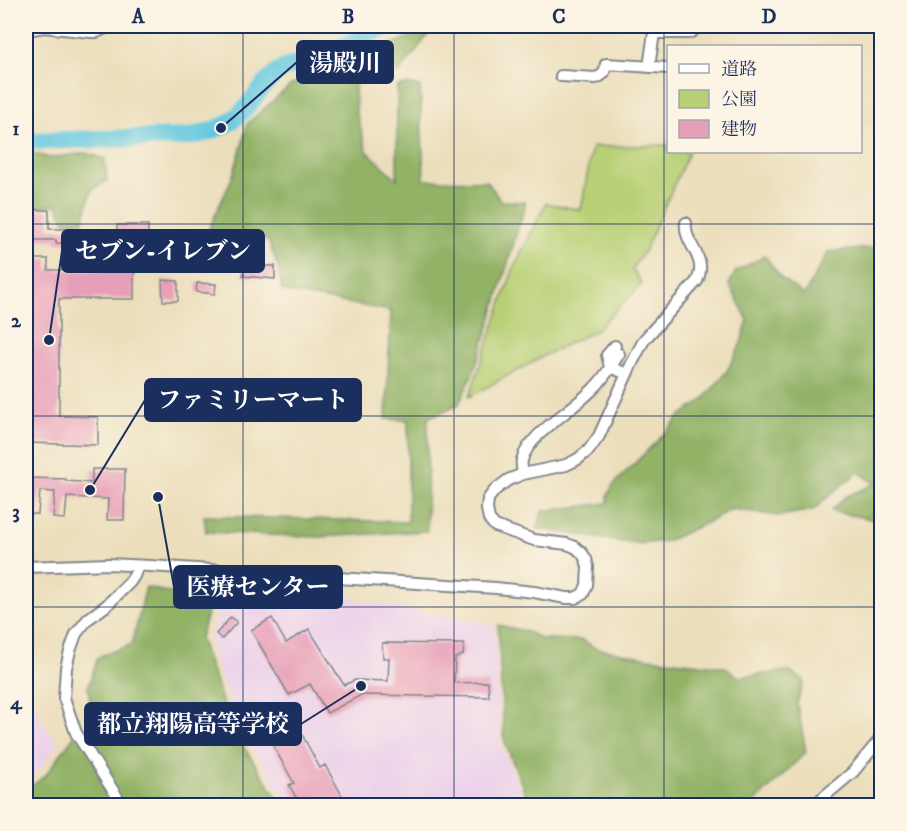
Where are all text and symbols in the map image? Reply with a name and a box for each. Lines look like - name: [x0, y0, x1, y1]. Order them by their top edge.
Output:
- text: A: [131, 5, 146, 30]
- text: B: [342, 5, 354, 30]
- text: C: [552, 5, 566, 30]
- text: D: [762, 5, 777, 30]
- callout: 湯殿川: [297, 41, 393, 83]
- legend: [667, 45, 862, 153]
- text: 湯殿川: [309, 49, 381, 79]
- text: 道路: [721, 59, 757, 81]
- text: 公園: [721, 89, 757, 111]
- text: 1: [12, 117, 20, 142]
- text: 建物: [721, 119, 757, 141]
- callout: セブン-イレブン: [62, 230, 264, 272]
- text: セブン-イレブン: [75, 237, 251, 267]
- text: 2: [11, 309, 22, 334]
- callout: ファミリーマート: [145, 379, 361, 421]
- text: ファミリーマート: [157, 386, 349, 416]
- text: 3: [12, 500, 20, 525]
- callout: 医療センター: [174, 566, 342, 608]
- text: 医療センター: [186, 573, 330, 603]
- text: 4: [10, 691, 23, 716]
- callout: 都立翔陽高等学校: [85, 703, 301, 745]
- text: 都立翔陽高等学校: [97, 710, 289, 740]

